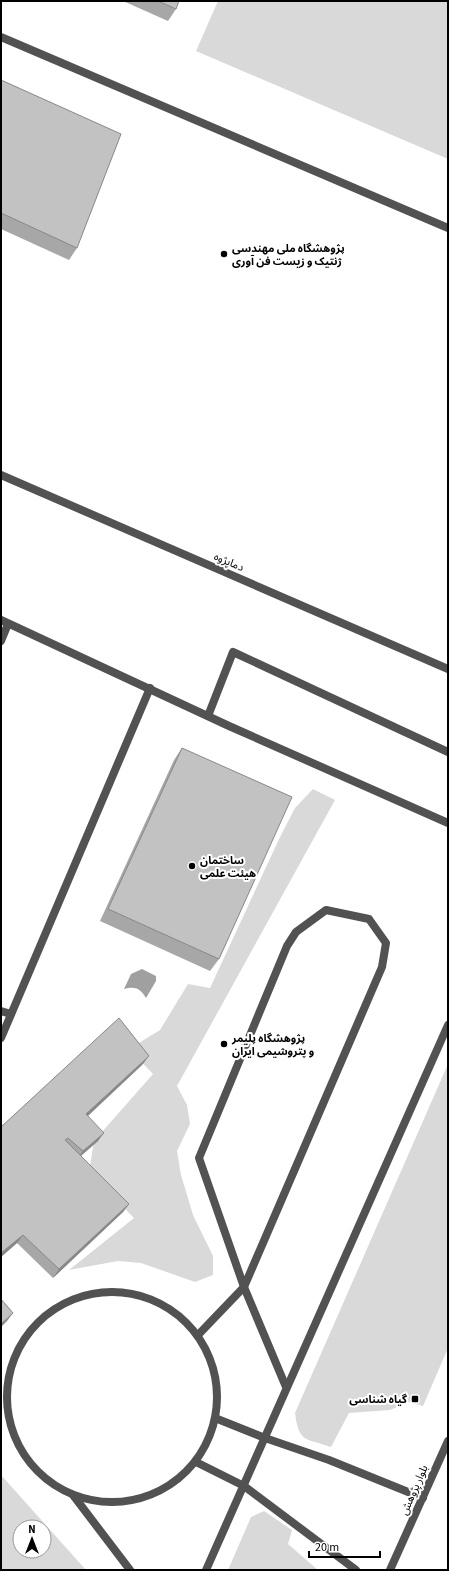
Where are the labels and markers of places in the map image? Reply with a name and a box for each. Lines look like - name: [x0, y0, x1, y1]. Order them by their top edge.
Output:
- place label: پژوهشگاه ملی مهندسی ژنتیک و زیست فن آوری: [232, 241, 345, 269]
- marker: پژوهشگاه ملی مهندسی ژنتیک و زیست فن آوری: [219, 249, 229, 259]
- place label: ساختمان هیئت علمی: [200, 853, 256, 881]
- marker: ساختمان هیئت علمی: [187, 861, 197, 871]
- place label: پژوهشگاه پلیمر و پتروشیمی ایران: [231, 1031, 314, 1059]
- marker: پژوهشگاه پلیمر و پتروشیمی ایران: [219, 1039, 229, 1049]
- place label: گیاه شناسی: [349, 1392, 408, 1407]
- marker: گیاه شناسی: [410, 1394, 420, 1404]

